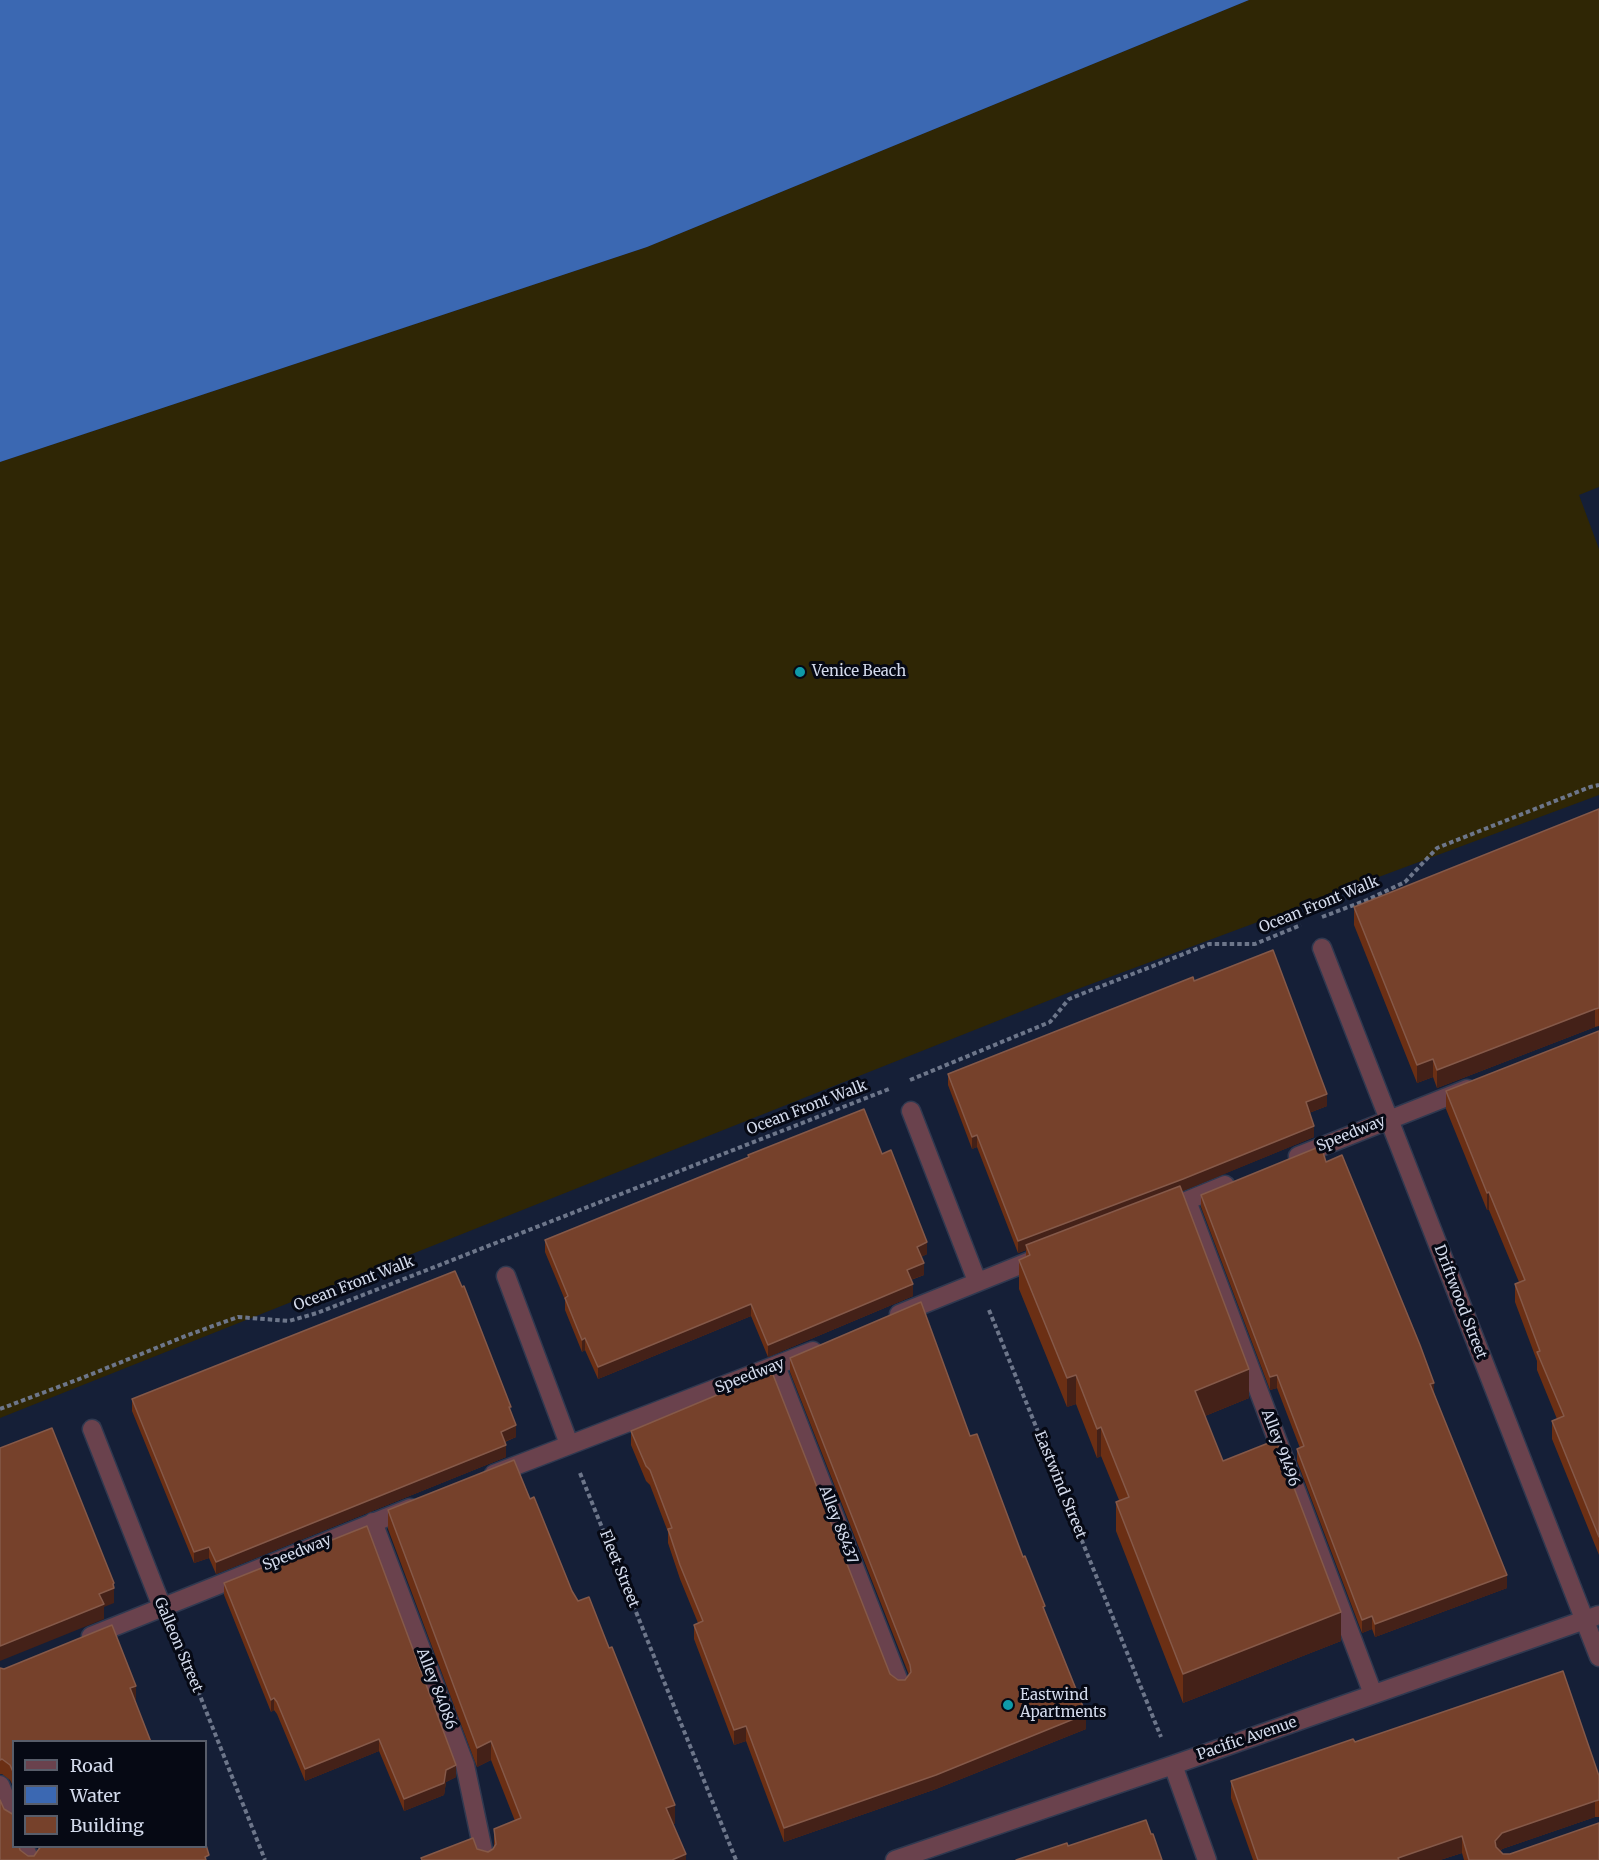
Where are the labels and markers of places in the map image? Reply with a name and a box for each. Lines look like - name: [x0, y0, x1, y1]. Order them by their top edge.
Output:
- place label: Venice Beach: [812, 663, 906, 681]
- marker: Venice Beach: [793, 665, 807, 679]
- place label: Eastwind Apartments: [1020, 1687, 1106, 1722]
- marker: Eastwind Apartments: [1001, 1698, 1015, 1712]

